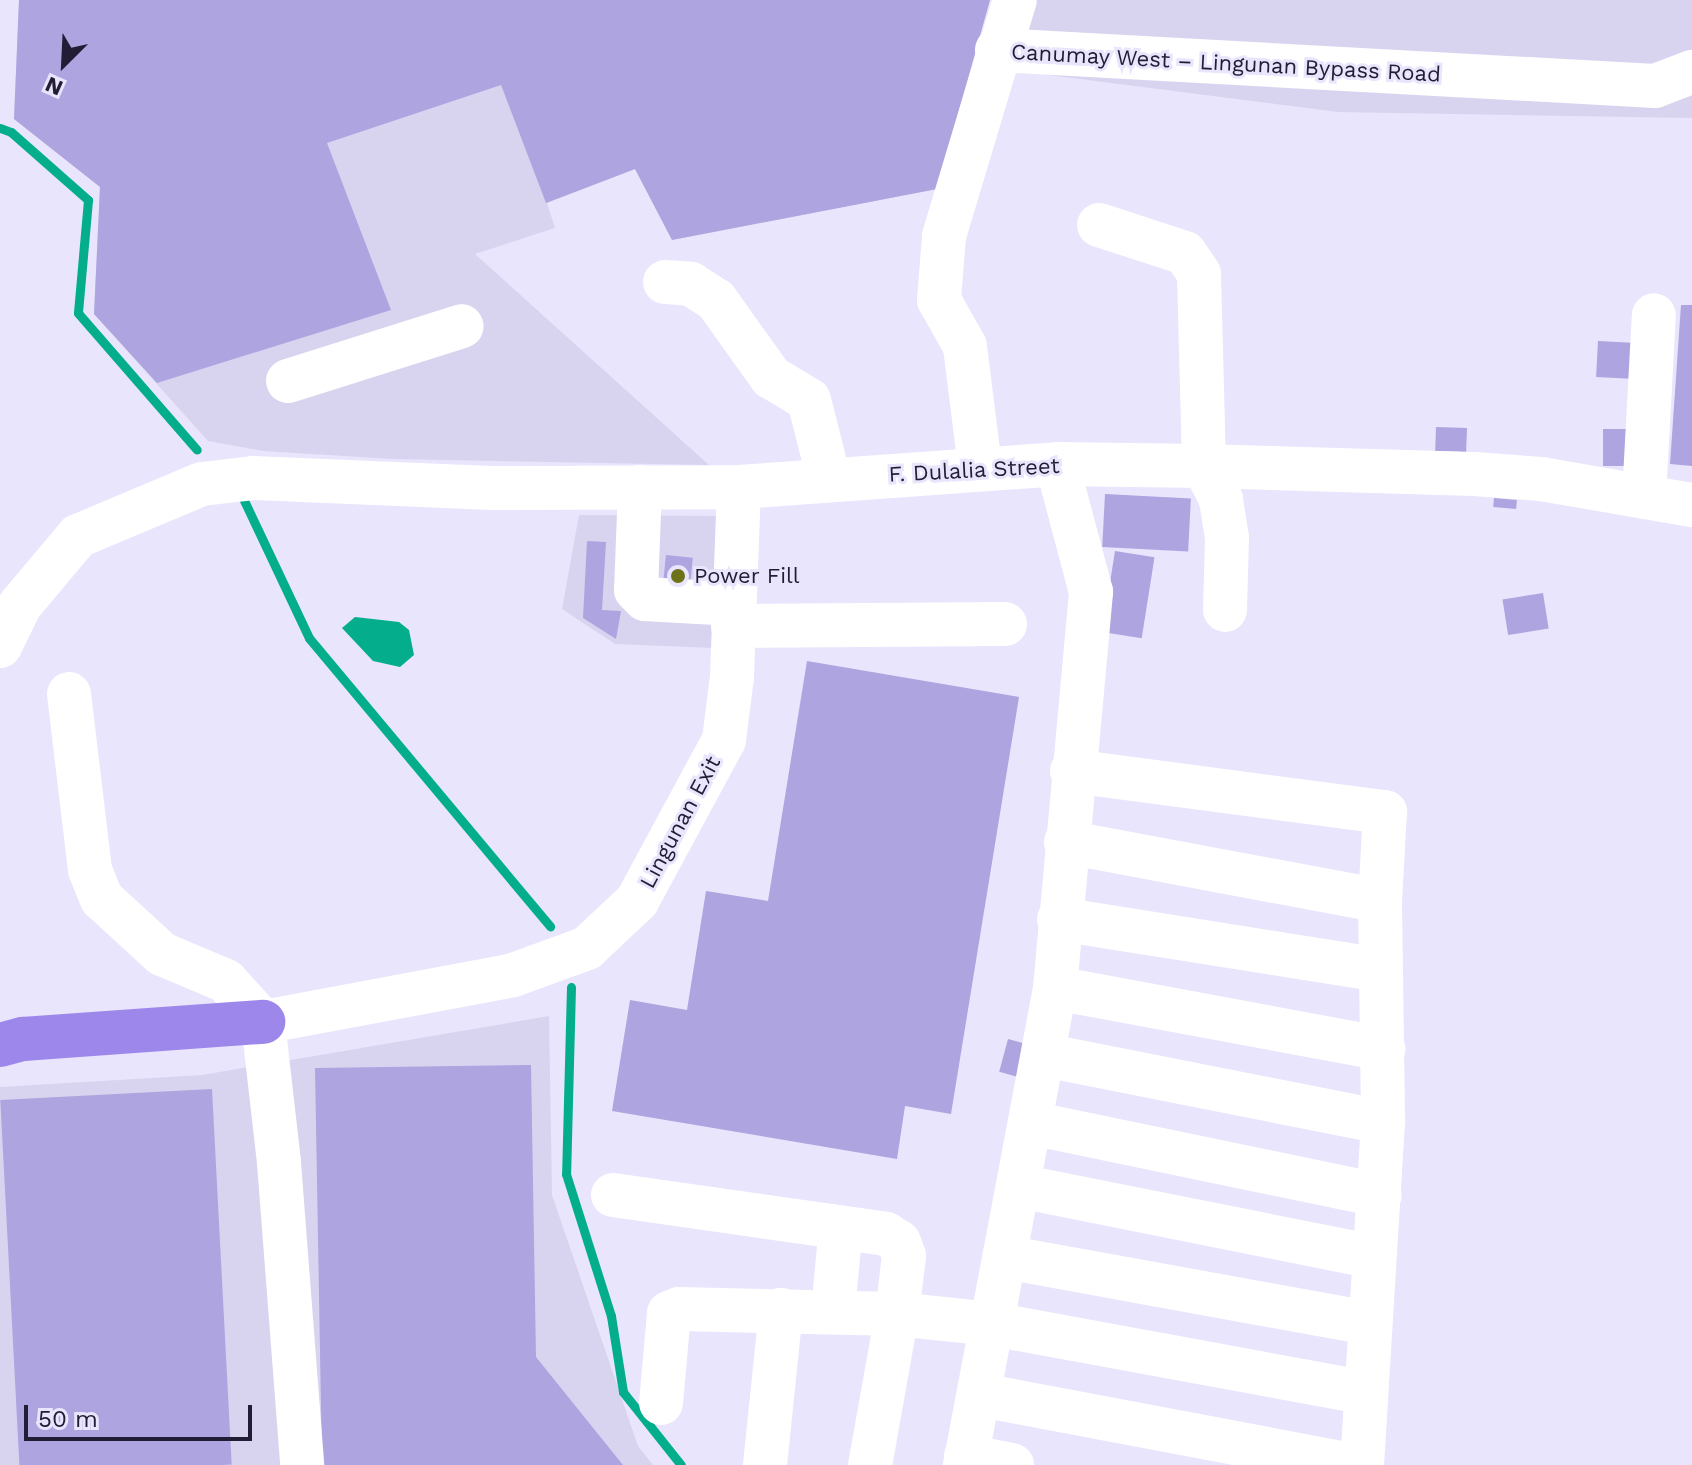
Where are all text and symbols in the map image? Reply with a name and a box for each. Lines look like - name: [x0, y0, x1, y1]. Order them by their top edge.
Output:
- north arrow: [24, 24, 104, 104]
- street label: Canumay West – Lingunan Bypass Road: [1010, 39, 1442, 87]
- text: N: [41, 72, 67, 101]
- street label: F. Dulalia Street: [888, 452, 1060, 488]
- place label: Power Fill: [694, 563, 800, 589]
- marker: Power Fill: [669, 567, 687, 585]
- street label: Lingunan Exit: [634, 751, 726, 893]
- scale bar: [28, 1389, 256, 1439]
- text: 50 m: [38, 1405, 98, 1433]

